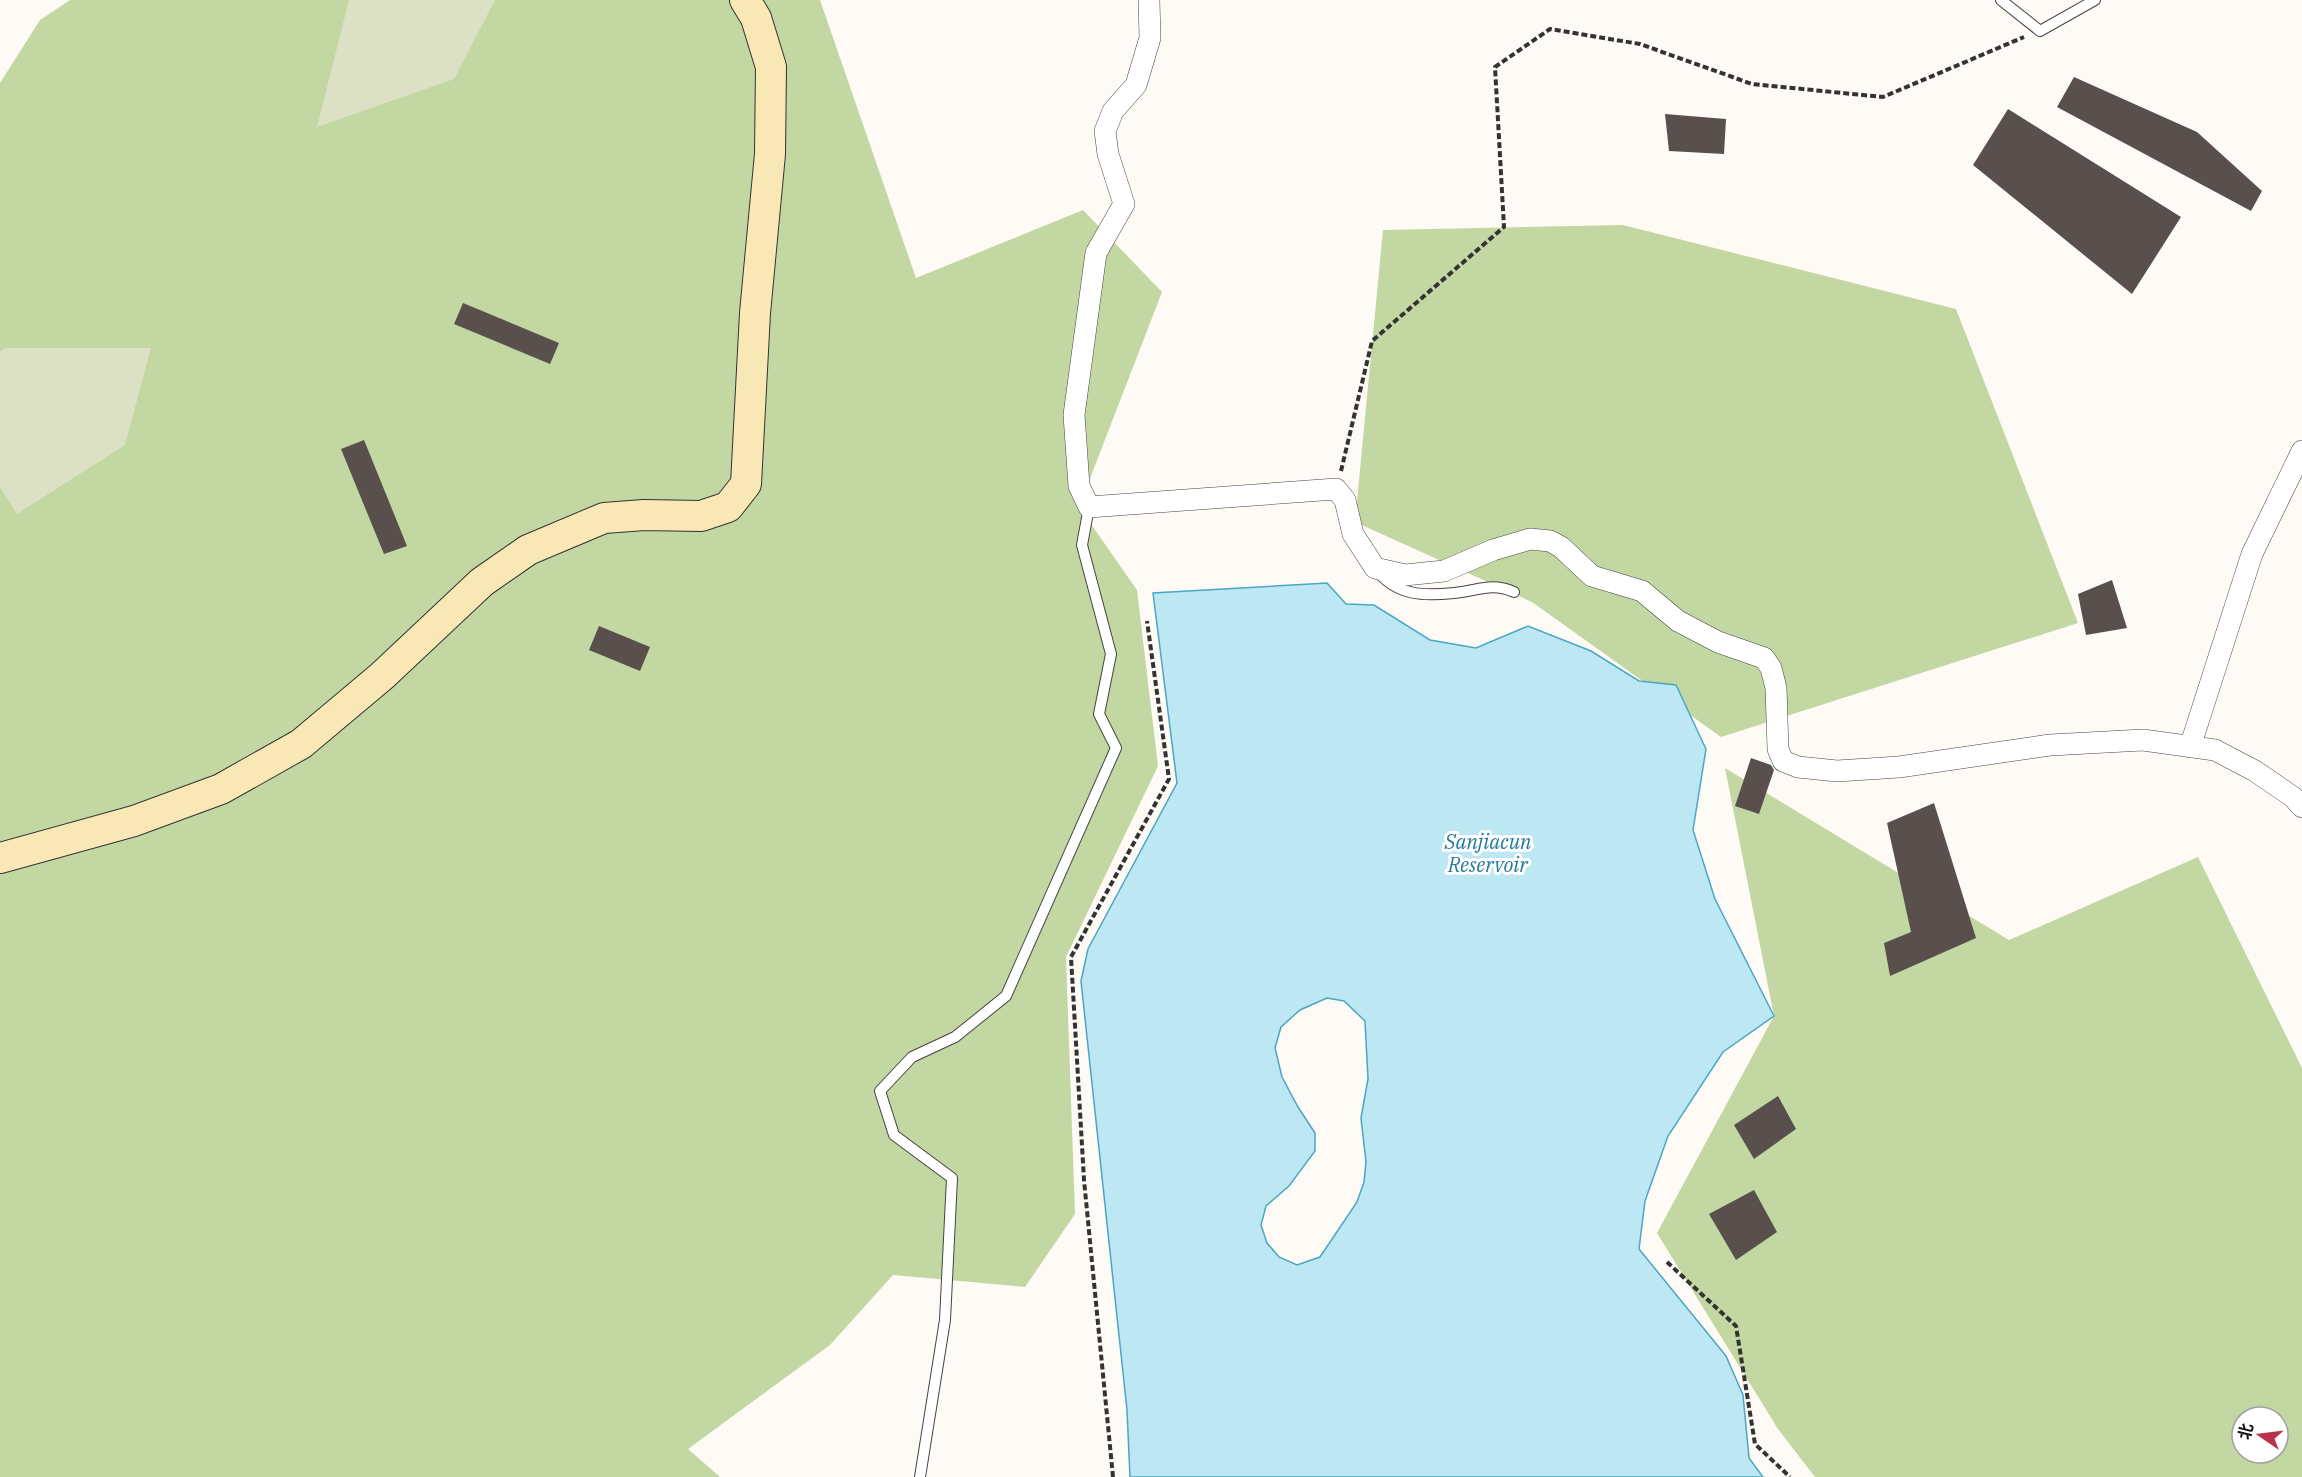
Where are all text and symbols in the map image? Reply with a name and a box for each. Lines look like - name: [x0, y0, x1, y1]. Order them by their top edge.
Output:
- water label: Sanjiacun Reservoir: [1444, 828, 1532, 878]
- north arrow: [2230, 1405, 2290, 1465]
- text: 北: [2234, 1421, 2257, 1442]

